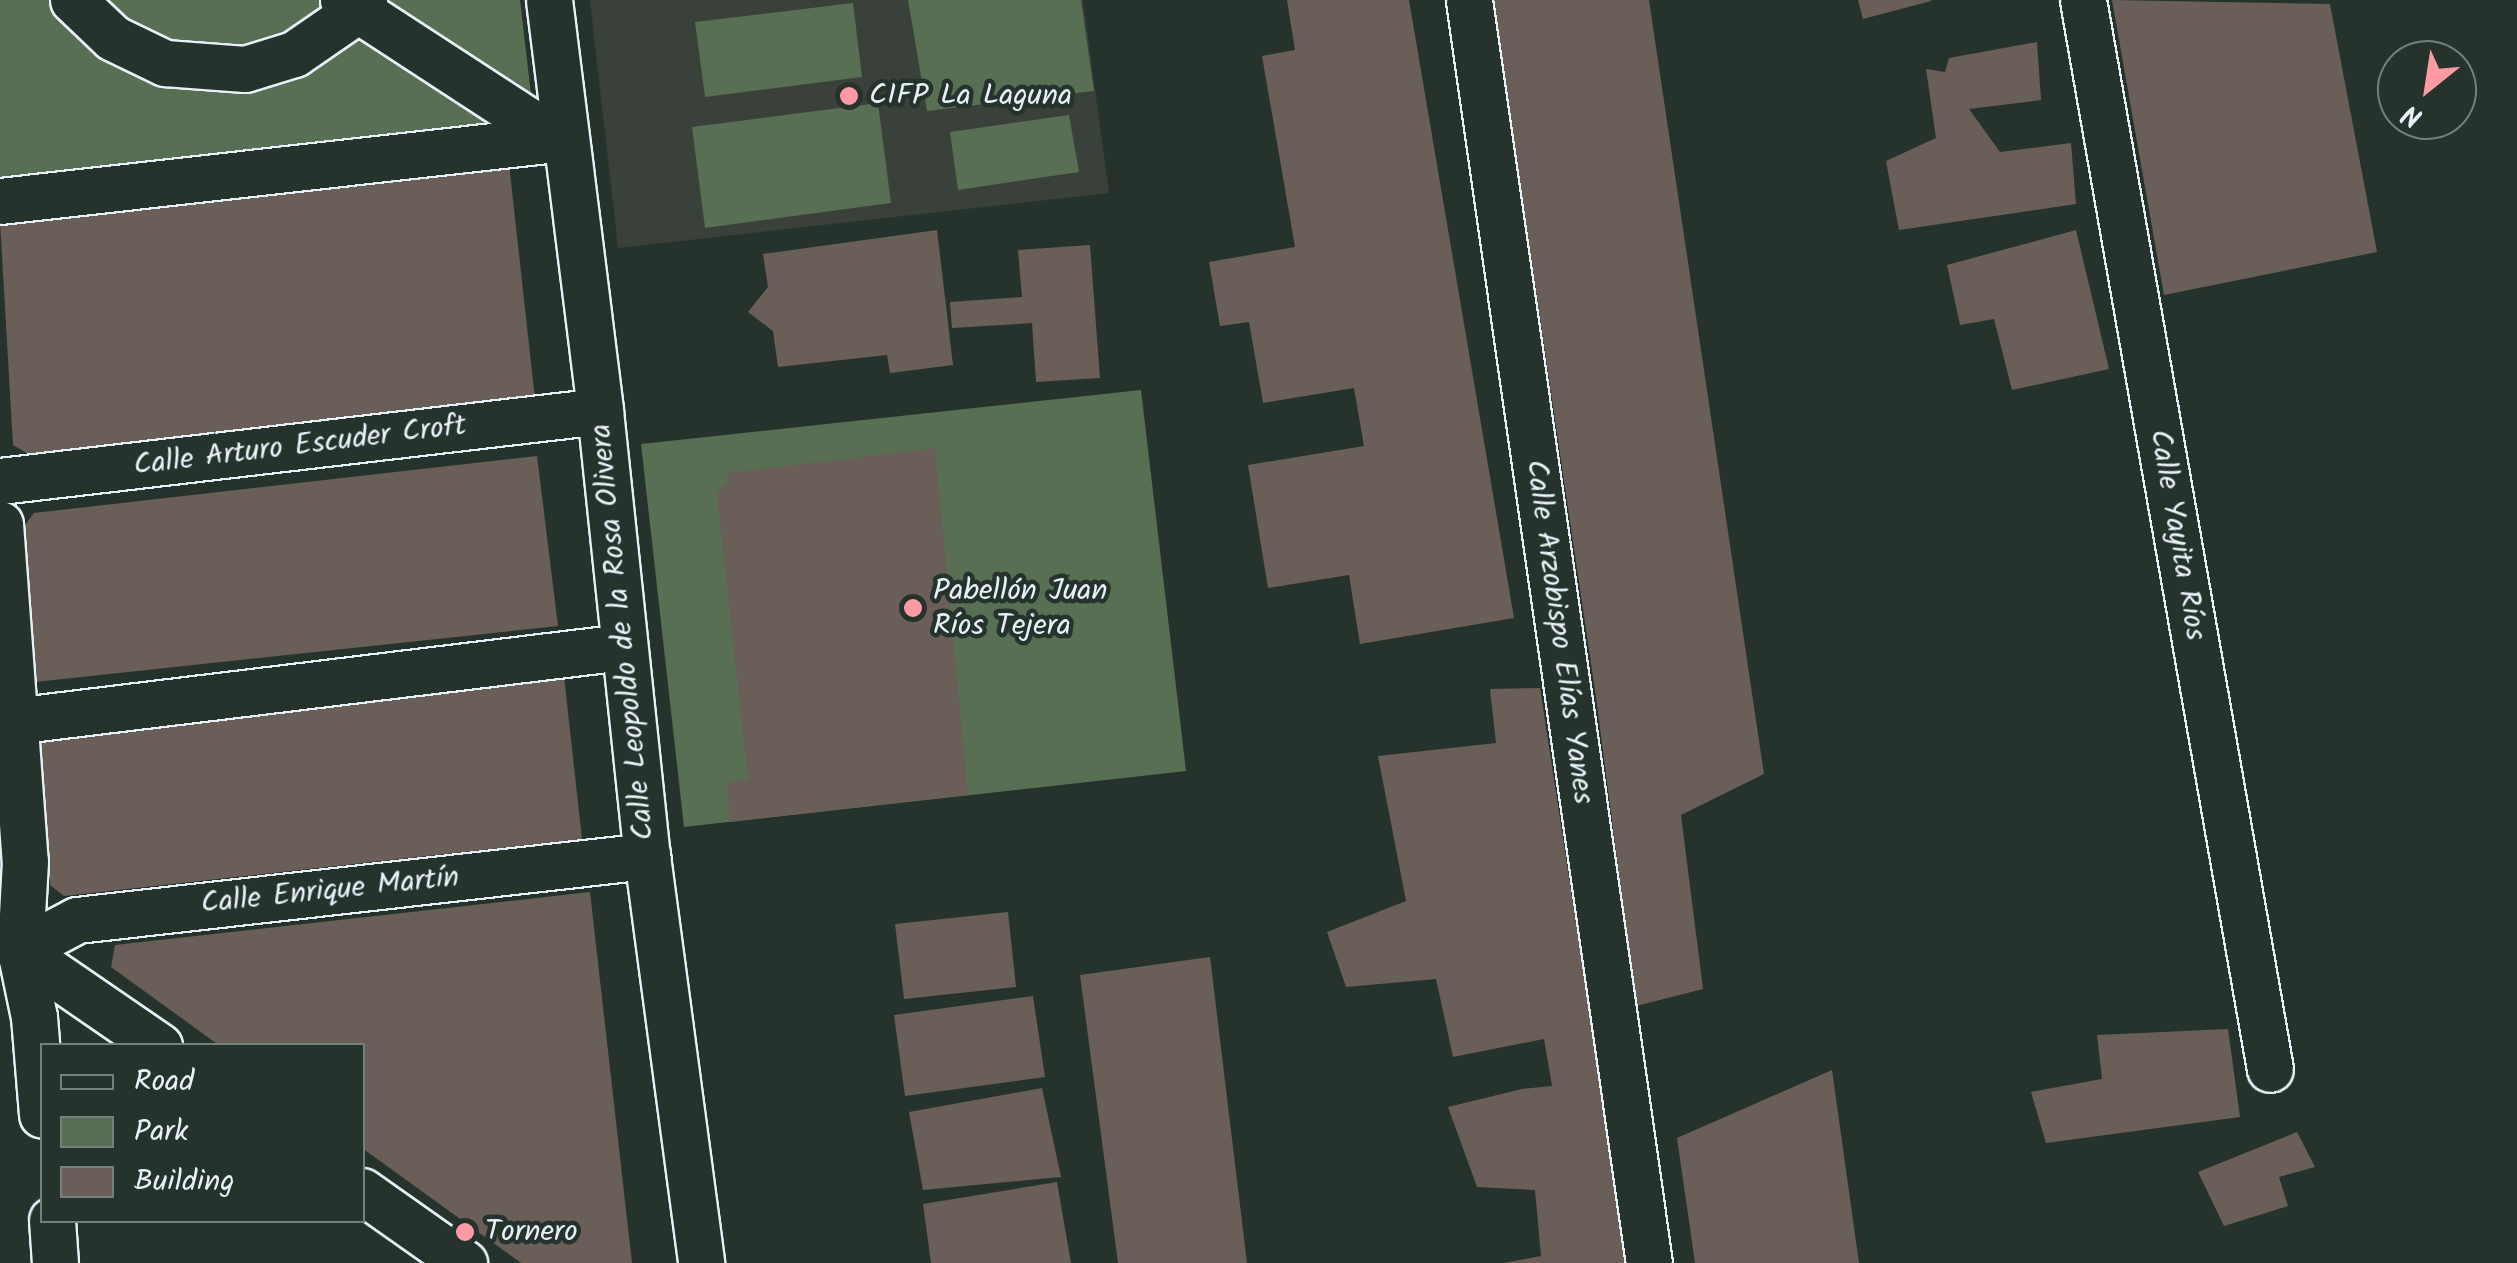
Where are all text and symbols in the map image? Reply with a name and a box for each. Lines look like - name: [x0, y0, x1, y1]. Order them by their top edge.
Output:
- north arrow: [2377, 40, 2477, 140]
- place label: CIFP La Laguna: [869, 78, 1072, 114]
- marker: CIFP La Laguna: [838, 85, 860, 107]
- text: N: [2394, 91, 2432, 139]
- street label: Calle Arturo Escuder Croft: [132, 408, 468, 484]
- street label: Calle Leopoldo de la Rosa Olivera: [583, 422, 663, 842]
- street label: Calle Yayita Ríos: [2141, 427, 2213, 643]
- street label: Calle Arzobispo Elías Yanes: [1517, 458, 1601, 806]
- place label: Pabellón Juan Ríos Tejera: [933, 573, 1107, 644]
- marker: Pabellón Juan Ríos Tejera: [902, 597, 924, 619]
- street label: Calle Enrique Martín: [199, 860, 461, 922]
- legend: [40, 1043, 365, 1223]
- text: Road: [134, 1058, 194, 1106]
- text: Park: [134, 1108, 188, 1156]
- text: Building: [134, 1158, 234, 1206]
- place label: Tornero: [485, 1214, 578, 1250]
- marker: Tornero: [454, 1221, 476, 1243]

